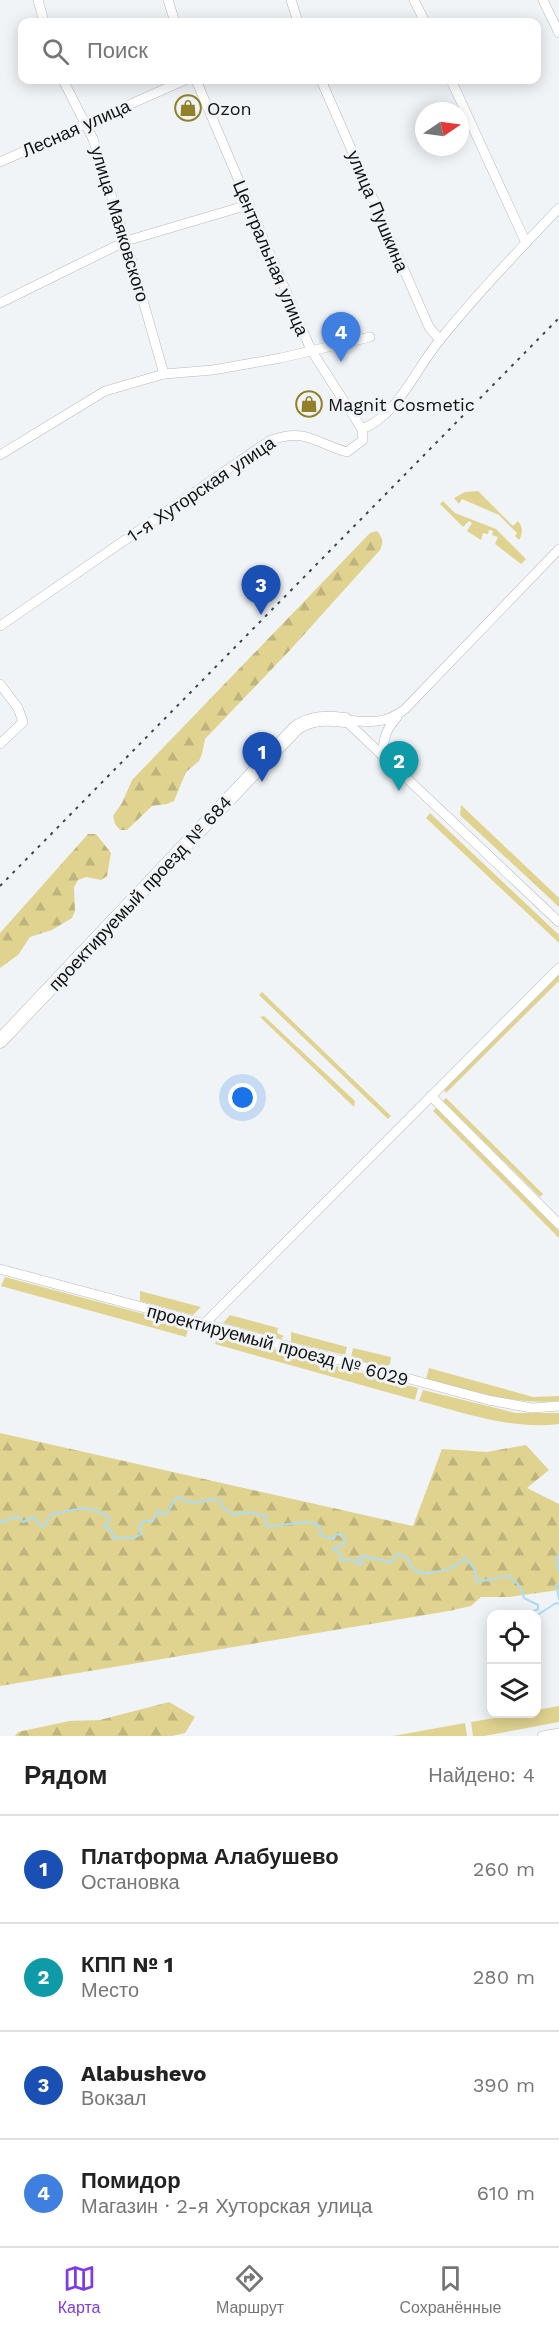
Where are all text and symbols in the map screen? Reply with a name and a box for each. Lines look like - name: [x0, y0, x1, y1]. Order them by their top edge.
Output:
- search box: [18, 18, 541, 84]
- icon: search: [39, 35, 72, 68]
- text: Поиск: [87, 38, 148, 63]
- shop icon: Ozon: [173, 93, 203, 123]
- street label: Лесная улица: [19, 94, 134, 161]
- place label: Ozon: [207, 98, 252, 119]
- north arrow: [415, 102, 469, 156]
- street label: улица Маяковского: [86, 144, 154, 304]
- street label: улица Пушкина: [343, 147, 413, 276]
- street label: Центральная улица: [229, 177, 314, 340]
- pin: 4: [322, 312, 360, 362]
- shop icon: Magnit Cosmetic: [294, 389, 324, 419]
- place label: Magnit Cosmetic: [328, 394, 475, 415]
- street label: 1-я Хуторская улица: [123, 431, 280, 546]
- pin: 3: [242, 566, 280, 615]
- pin: 1: [242, 732, 282, 782]
- pin: 2: [380, 742, 418, 791]
- street label: проектируемый проезд № 684: [44, 791, 236, 995]
- your location: [228, 1083, 257, 1112]
- street label: проектируемый проезд № 6029: [145, 1300, 411, 1390]
- map controls: [487, 1610, 541, 1718]
- button: locate: [487, 1610, 541, 1664]
- button: layers: [487, 1664, 541, 1718]
- text: Рядом: [24, 1760, 107, 1790]
- text: Найдено: 4: [428, 1763, 535, 1787]
- text: Платформа Алабушево: [81, 1844, 339, 1869]
- text: 1: [39, 1857, 48, 1881]
- text: 260 m: [473, 1857, 535, 1881]
- text: Остановка: [81, 1870, 180, 1894]
- text: КПП № 1: [81, 1952, 174, 1977]
- text: 2: [38, 1965, 49, 1989]
- text: 280 m: [473, 1965, 535, 1989]
- text: Место: [81, 1978, 139, 2002]
- text: Alabushevo: [81, 2061, 206, 2086]
- text: 3: [38, 2073, 49, 2097]
- text: 390 m: [473, 2073, 535, 2097]
- text: Вокзал: [81, 2086, 146, 2110]
- text: Помидор: [81, 2168, 181, 2193]
- text: 4: [37, 2181, 50, 2205]
- text: 610 m: [477, 2181, 535, 2205]
- text: Магазин · 2-я Хуторская улица: [81, 2194, 372, 2218]
- tab: Карта: [58, 2262, 101, 2317]
- tab: Маршрут: [216, 2262, 284, 2317]
- tab: Сохранённые: [399, 2262, 501, 2317]

